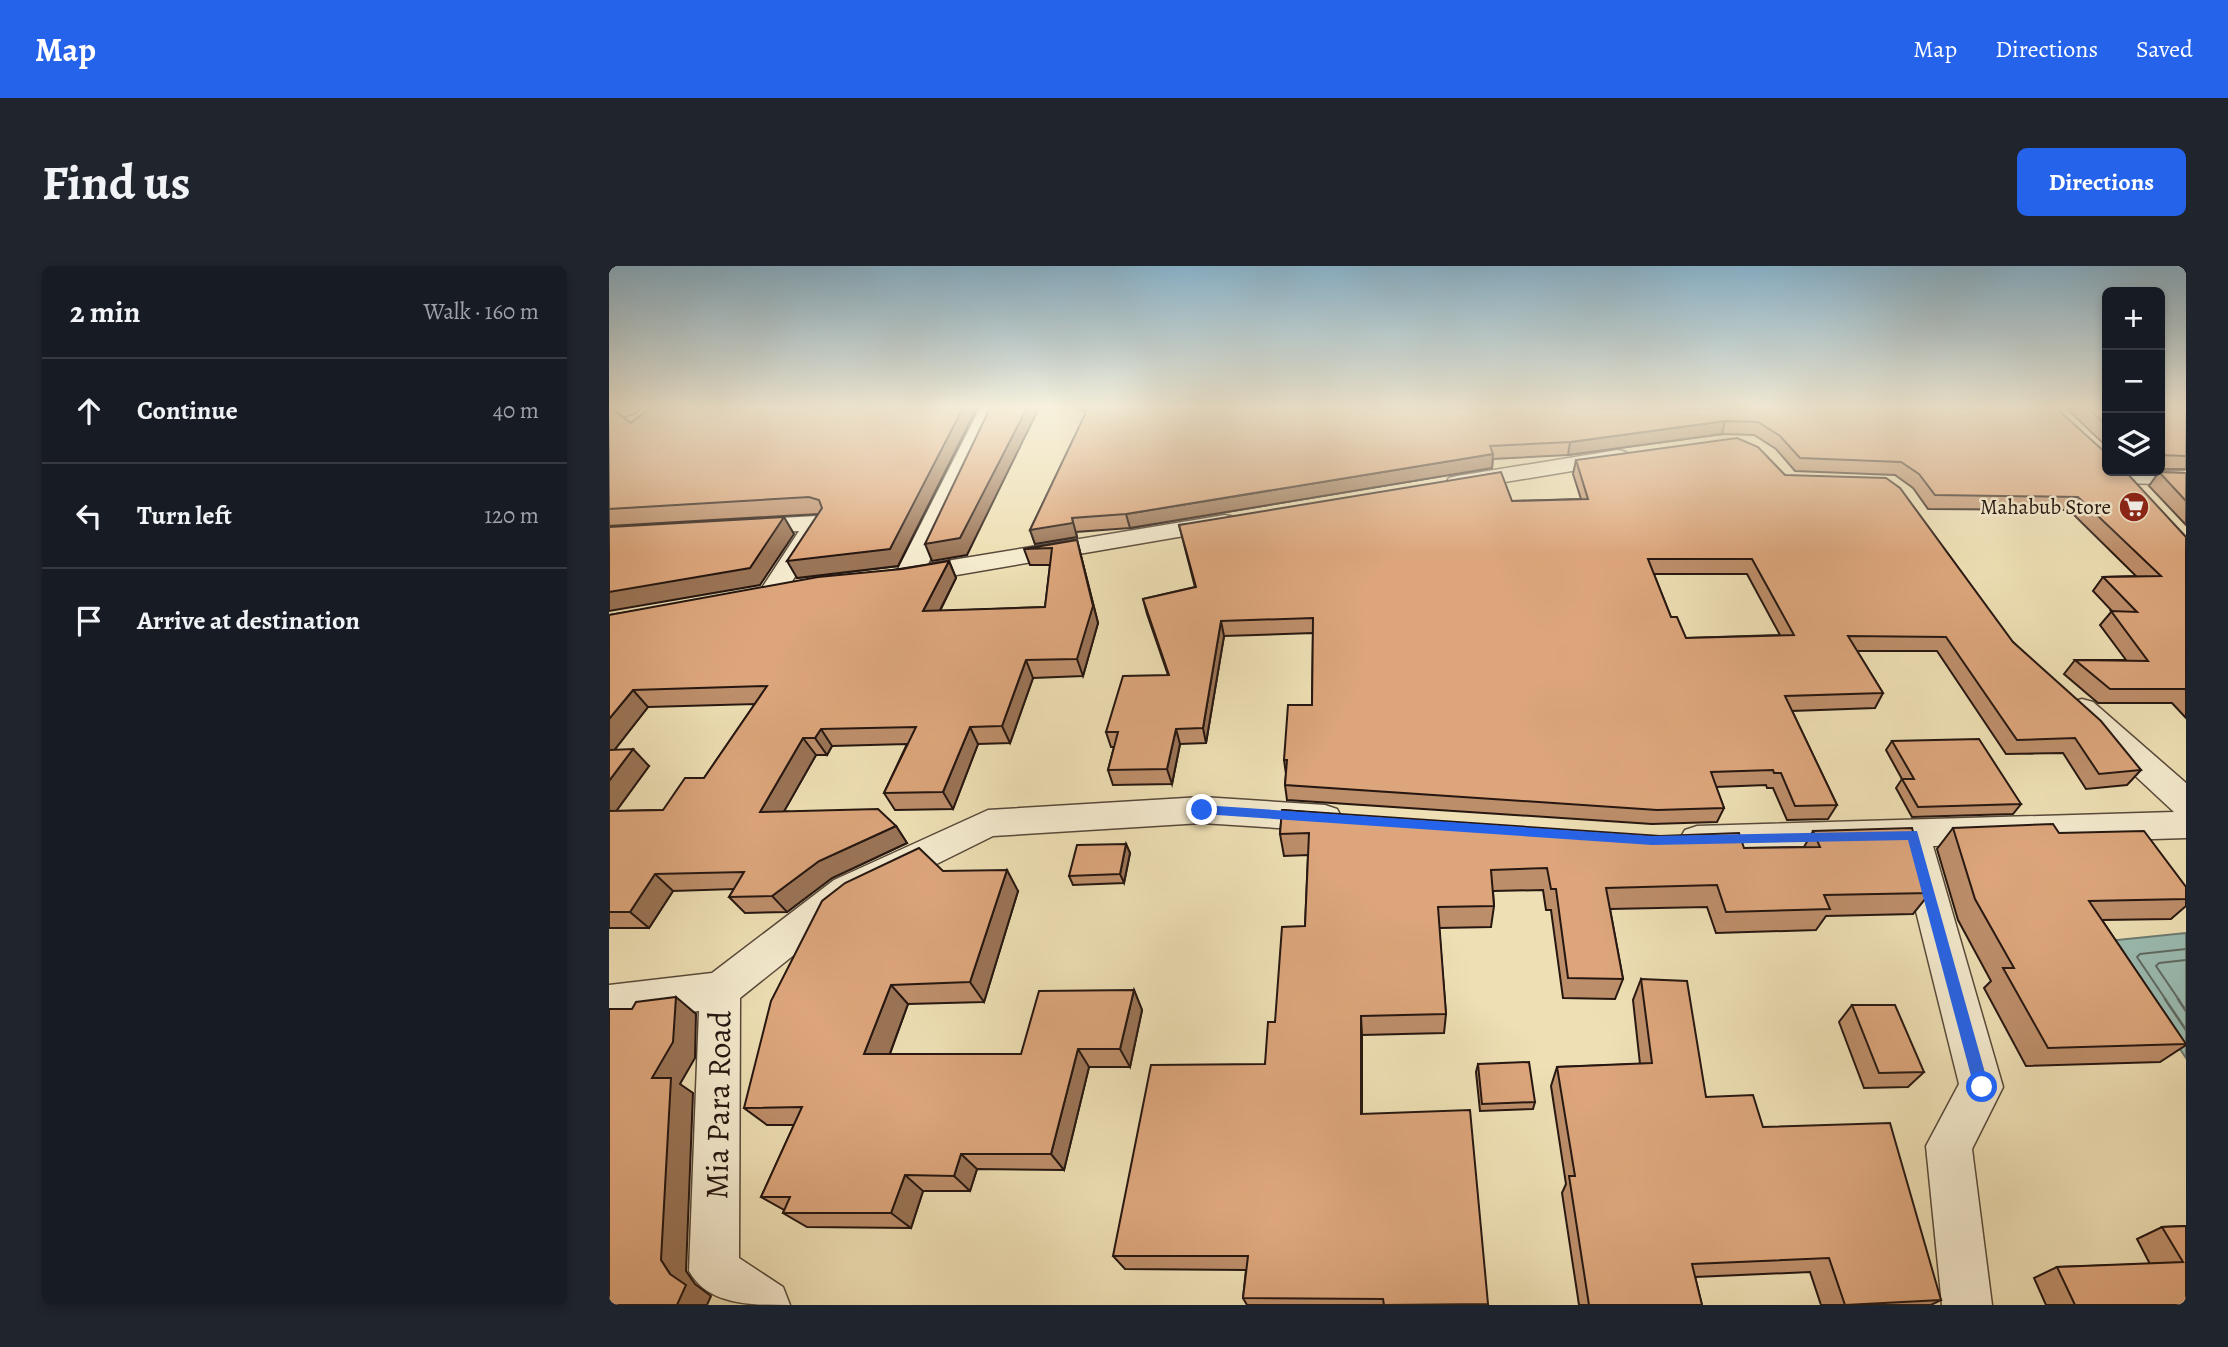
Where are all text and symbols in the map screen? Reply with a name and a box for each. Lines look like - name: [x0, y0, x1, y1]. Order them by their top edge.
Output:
- text: Map: [35, 27, 96, 72]
- text: Map: [1913, 33, 1957, 65]
- text: Directions: [1995, 33, 2098, 65]
- text: Saved: [2136, 33, 2193, 65]
- button: Directions: [2017, 148, 2186, 216]
- text: Find us: [42, 149, 190, 216]
- map controls: [2102, 287, 2165, 476]
- button: +: [2102, 287, 2165, 350]
- text: 2 min: [70, 292, 140, 332]
- text: Walk · 160 m: [424, 296, 539, 327]
- button: −: [2102, 350, 2165, 413]
- icon: ahead: [70, 392, 108, 430]
- text: Continue: [137, 393, 238, 428]
- text: 40 m: [493, 395, 539, 426]
- button: layers: [2102, 413, 2165, 476]
- supermarket icon: Mahabub Store: [2117, 490, 2151, 524]
- place label: Mahabub Store: [1980, 493, 2111, 521]
- icon: left: [70, 497, 108, 535]
- text: Turn left: [137, 498, 232, 533]
- text: 120 m: [484, 500, 539, 531]
- icon: arrive: [70, 602, 108, 640]
- text: Arrive at destination: [137, 603, 360, 638]
- route end: [1186, 794, 1217, 825]
- street label: Mia Para Road: [694, 1009, 742, 1200]
- route start: [1966, 1071, 1997, 1102]

